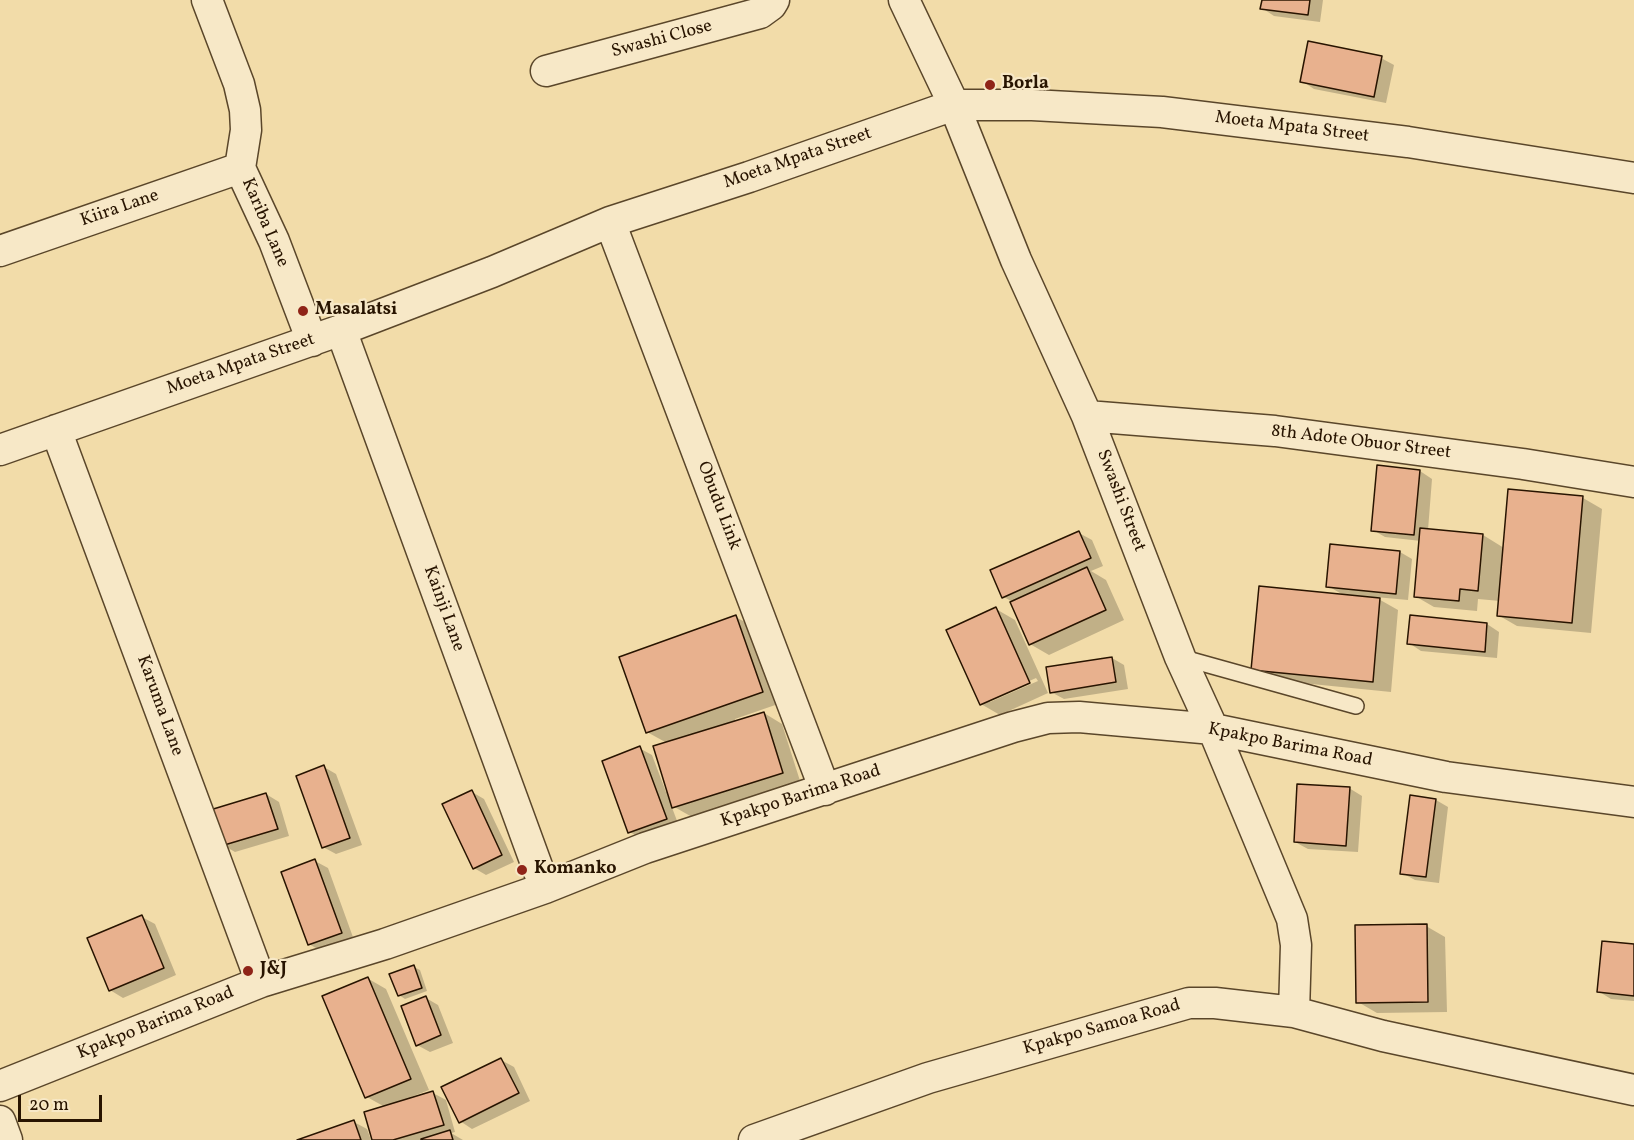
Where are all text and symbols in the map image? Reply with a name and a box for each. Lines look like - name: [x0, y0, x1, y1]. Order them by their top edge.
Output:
- street label: Swashi Close: [609, 16, 715, 64]
- place label: Borla: [1002, 74, 1049, 96]
- marker: Borla: [983, 78, 997, 92]
- street label: Moeta Mpata Street: [1214, 108, 1370, 148]
- street label: Moeta Mpata Street: [721, 124, 875, 194]
- street label: Kariba Lane: [236, 175, 292, 271]
- street label: Kiira Lane: [78, 186, 162, 232]
- place label: Masalatsi: [315, 300, 397, 322]
- marker: Masalatsi: [296, 304, 310, 318]
- street label: Moeta Mpata Street: [164, 330, 318, 400]
- street label: 8th Adote Obuor Street: [1270, 421, 1452, 465]
- street label: Swashi Street: [1091, 447, 1149, 555]
- street label: Obudu Link: [691, 459, 745, 553]
- street label: Kainji Lane: [418, 563, 468, 655]
- street label: Karuma Lane: [131, 653, 187, 759]
- street label: Kpakpo Barima Road: [1206, 719, 1374, 773]
- street label: Kpakpo Barima Road: [718, 761, 884, 833]
- place label: Komanko: [534, 859, 617, 881]
- marker: Komanko: [515, 863, 529, 877]
- place label: J&J: [260, 960, 287, 982]
- marker: J&J: [241, 964, 255, 978]
- street label: Kpakpo Barima Road: [75, 983, 237, 1065]
- street label: Kpakpo Samoa Road: [1021, 995, 1183, 1061]
- scale bar: [21, 1083, 105, 1121]
- text: 20 m: [29, 1093, 69, 1118]

